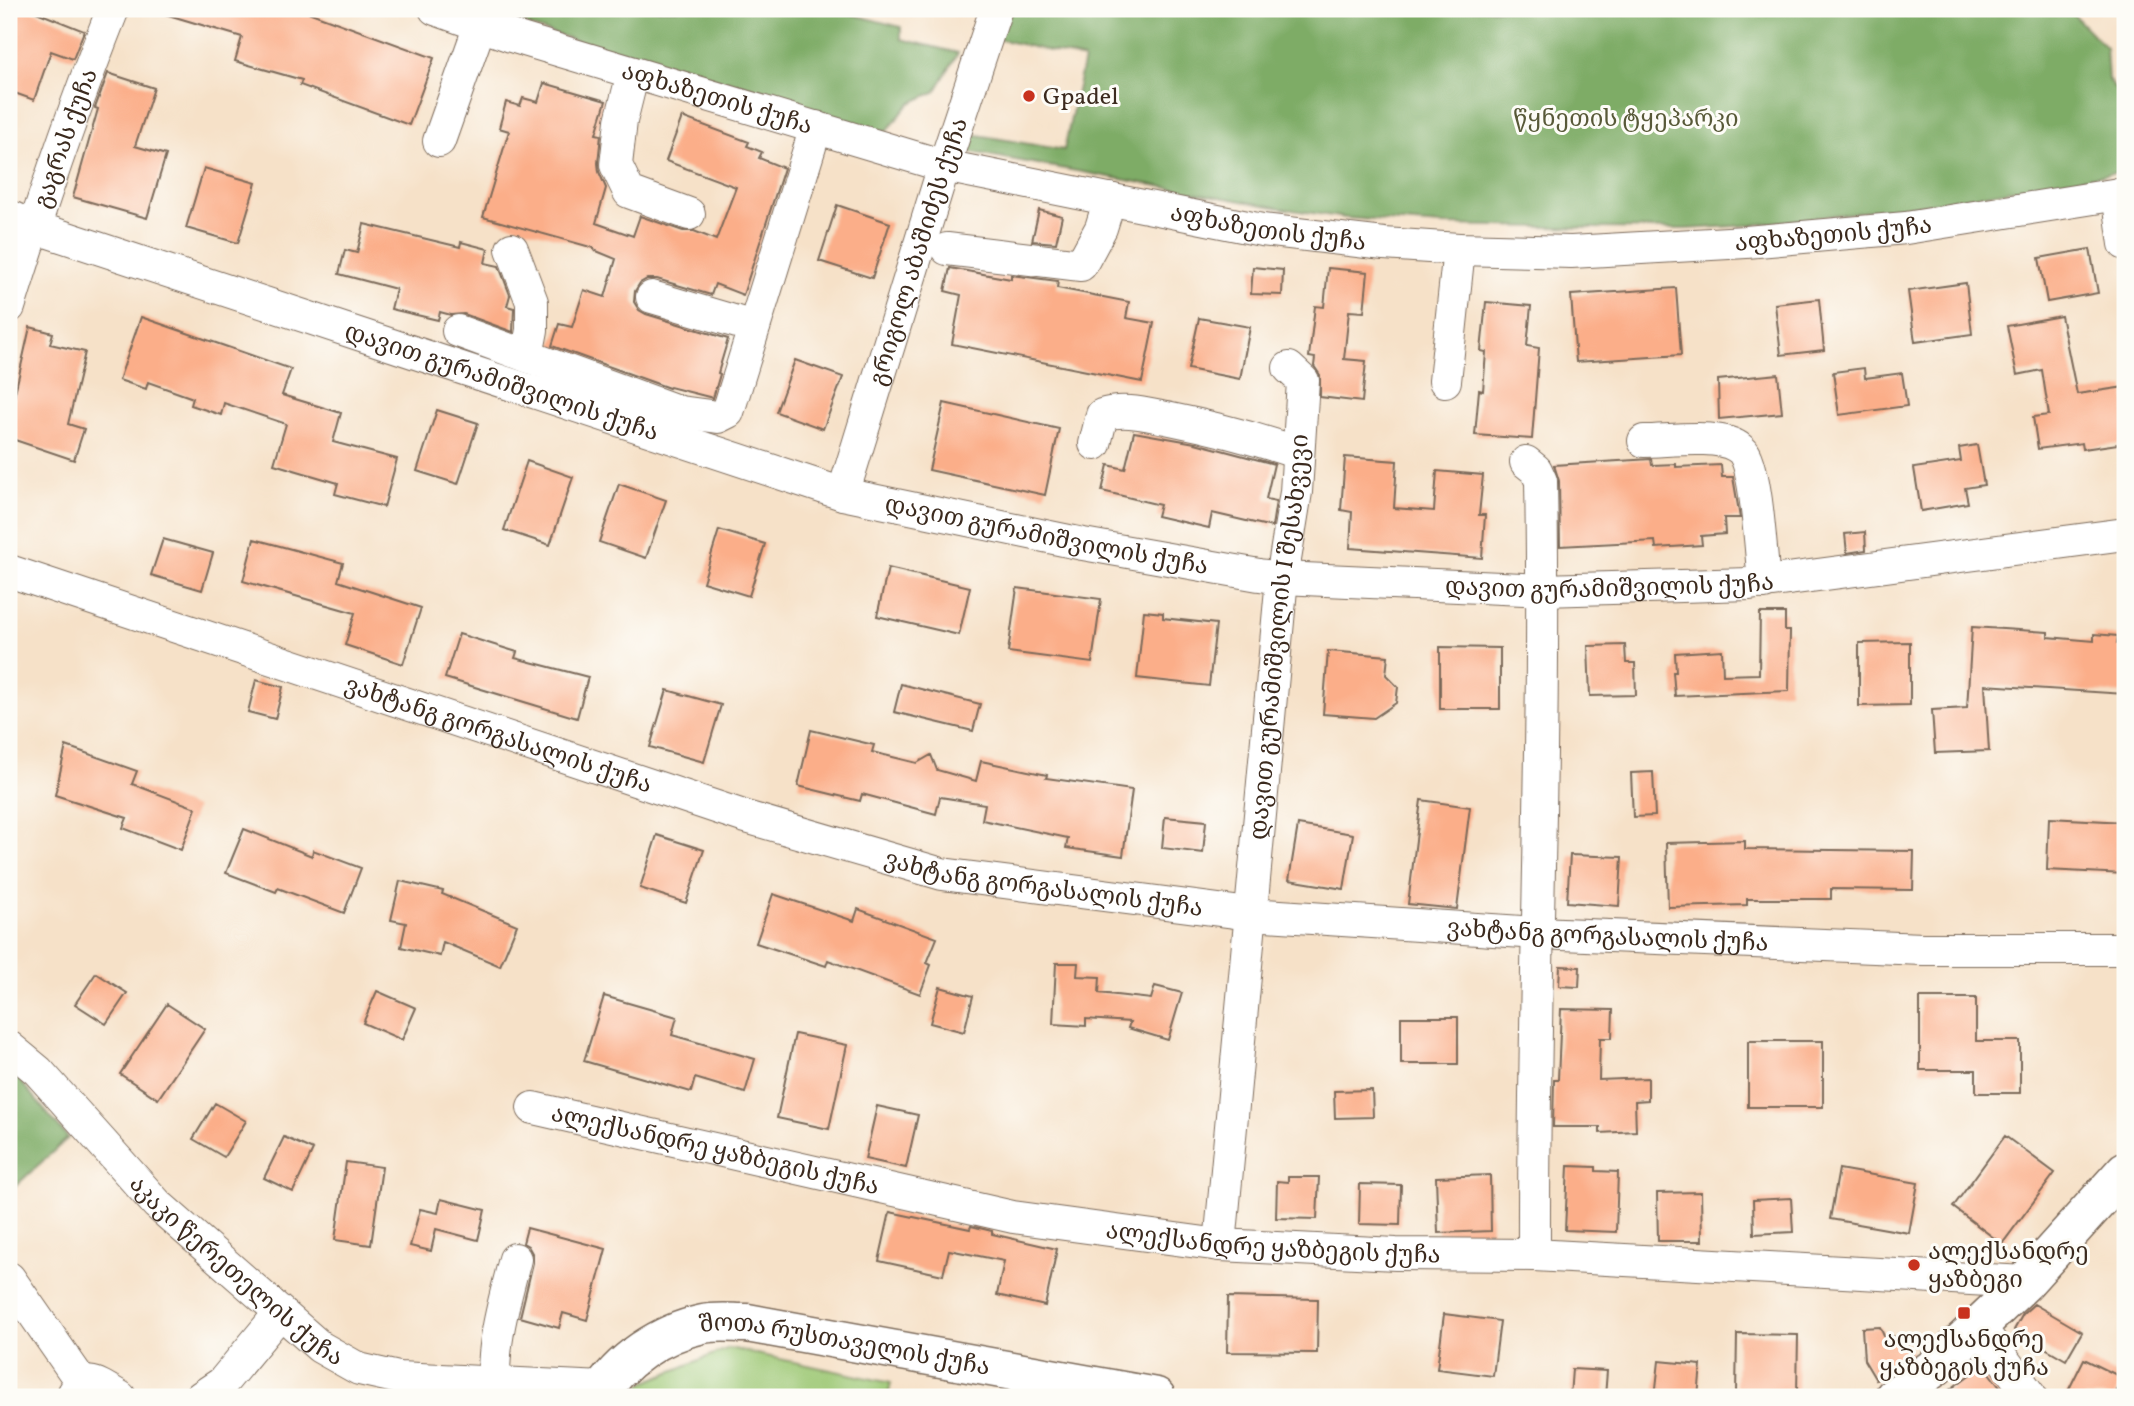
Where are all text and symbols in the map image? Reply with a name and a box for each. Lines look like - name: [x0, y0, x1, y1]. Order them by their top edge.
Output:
- street label: აფხაზეთის ქუჩა: [617, 55, 816, 145]
- street label: გაგრას ქუჩა: [27, 64, 107, 213]
- place label: Gpadel: [1043, 81, 1118, 115]
- marker: Gpadel: [1021, 88, 1037, 104]
- park label: წყნეთის ტყეპარკი: [1514, 103, 1739, 137]
- street label: გრიგოლ აბაშიძეს ქუჩა: [862, 114, 978, 390]
- street label: აფხაზეთის ქუჩა: [1167, 197, 1368, 261]
- street label: აფხაზეთის ქუჩა: [1734, 209, 1935, 262]
- street label: დავით გურამიშვილის ქუჩა: [340, 316, 663, 451]
- street label: დავით გურამიშვილის I შესახვევი: [1243, 433, 1319, 842]
- street label: დავით გურამიშვილის ქუჩა: [882, 488, 1211, 585]
- street label: დავით გურამიშვილის ქუჩა: [1444, 566, 1776, 609]
- street label: ვახტანგ გორგასალის ქუჩა: [340, 669, 656, 803]
- street label: ვახტანგ გორგასალის ქუჩა: [880, 843, 1205, 927]
- street label: ვახტანგ გორგასალის ქუჩა: [1446, 912, 1769, 962]
- street label: ალექსანდრე ყაზბეგის ქუჩა: [548, 1098, 882, 1205]
- street label: აკაკი წერეთელის ქუჩა: [120, 1169, 349, 1376]
- street label: ალექსანდრე ყაზბეგის ქუჩა: [1104, 1215, 1441, 1273]
- place label: ალექსანდრე ყაზბეგი: [1928, 1236, 2089, 1298]
- marker: ალექსანდრე ყაზბეგი: [1906, 1257, 1922, 1273]
- marker: ალექსანდრე ყაზბეგის ქუჩა: [1956, 1305, 1972, 1321]
- street label: შოთა რუსთაველის ქუჩა: [697, 1307, 992, 1386]
- place label: ალექსანდრე ყაზბეგის ქუჩა: [1879, 1324, 2049, 1386]

